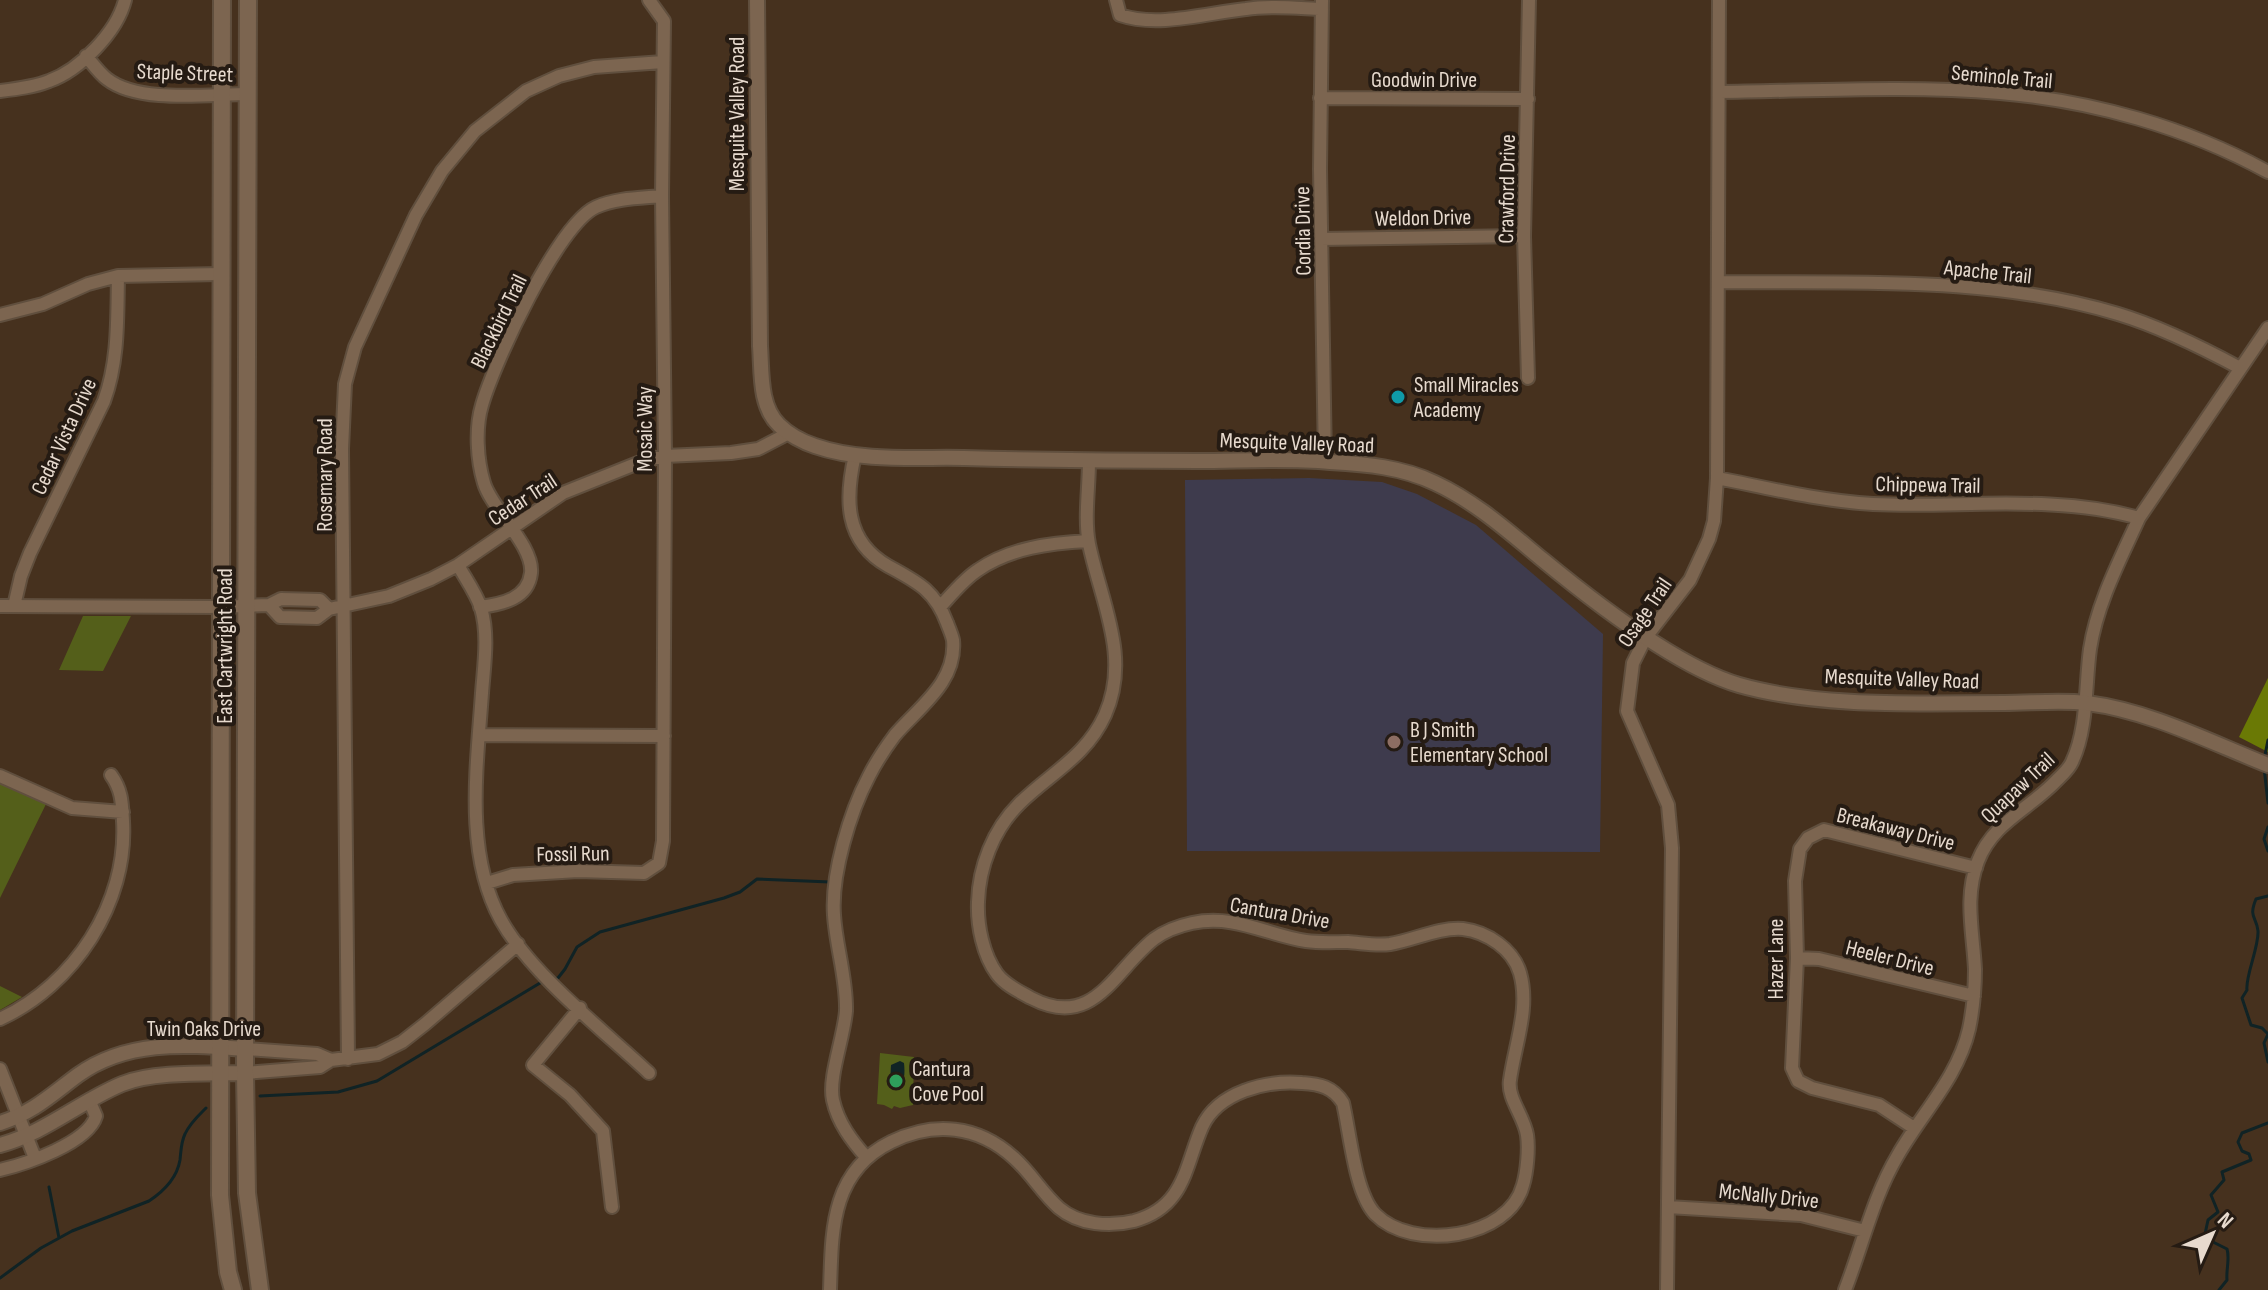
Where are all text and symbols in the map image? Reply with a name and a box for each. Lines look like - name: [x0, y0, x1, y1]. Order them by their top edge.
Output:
- street label: Mesquite Valley Road: [724, 37, 751, 191]
- street label: Staple Street: [136, 58, 234, 89]
- street label: Seminole Trail: [1950, 60, 2054, 95]
- street label: Goodwin Drive: [1371, 67, 1477, 94]
- street label: Crawford Drive: [1493, 134, 1522, 244]
- street label: Cordia Drive: [1289, 186, 1318, 276]
- street label: Weldon Drive: [1375, 204, 1472, 233]
- street label: Apache Trail: [1942, 254, 2033, 291]
- street label: Blackbird Trail: [465, 270, 534, 373]
- place label: Small Miracles Academy: [1413, 372, 1519, 424]
- street label: Cedar Vista Drive: [26, 374, 103, 499]
- street label: Mosaic Way: [632, 386, 659, 472]
- marker: Small Miracles Academy: [1389, 388, 1407, 406]
- street label: Rosemary Road: [312, 418, 339, 532]
- street label: Mesquite Valley Road: [1219, 427, 1375, 460]
- street label: Cedar Trail: [483, 468, 562, 532]
- street label: Chippewa Trail: [1875, 471, 1981, 500]
- street label: East Cartwright Road: [212, 568, 239, 724]
- street label: Osage Trail: [1612, 573, 1678, 653]
- street label: Mesquite Valley Road: [1824, 663, 1980, 696]
- place label: B J Smith Elementary School: [1410, 717, 1548, 769]
- marker: B J Smith Elementary School: [1385, 733, 1403, 751]
- street label: Quapaw Trail: [1975, 747, 2061, 829]
- street label: Breakaway Drive: [1834, 802, 1957, 857]
- street label: Fossil Run: [536, 840, 610, 869]
- street label: Cantura Drive: [1228, 891, 1332, 936]
- street label: Hazer Lane: [1763, 919, 1790, 999]
- street label: Heeler Drive: [1843, 934, 1937, 982]
- street label: Twin Oaks Drive: [147, 1016, 261, 1043]
- place label: Cantura Cove Pool: [912, 1056, 984, 1108]
- marker: Cantura Cove Pool: [887, 1072, 905, 1090]
- street label: McNally Drive: [1718, 1178, 1820, 1215]
- north arrow: [2172, 1194, 2252, 1274]
- text: N: [2211, 1207, 2239, 1235]

